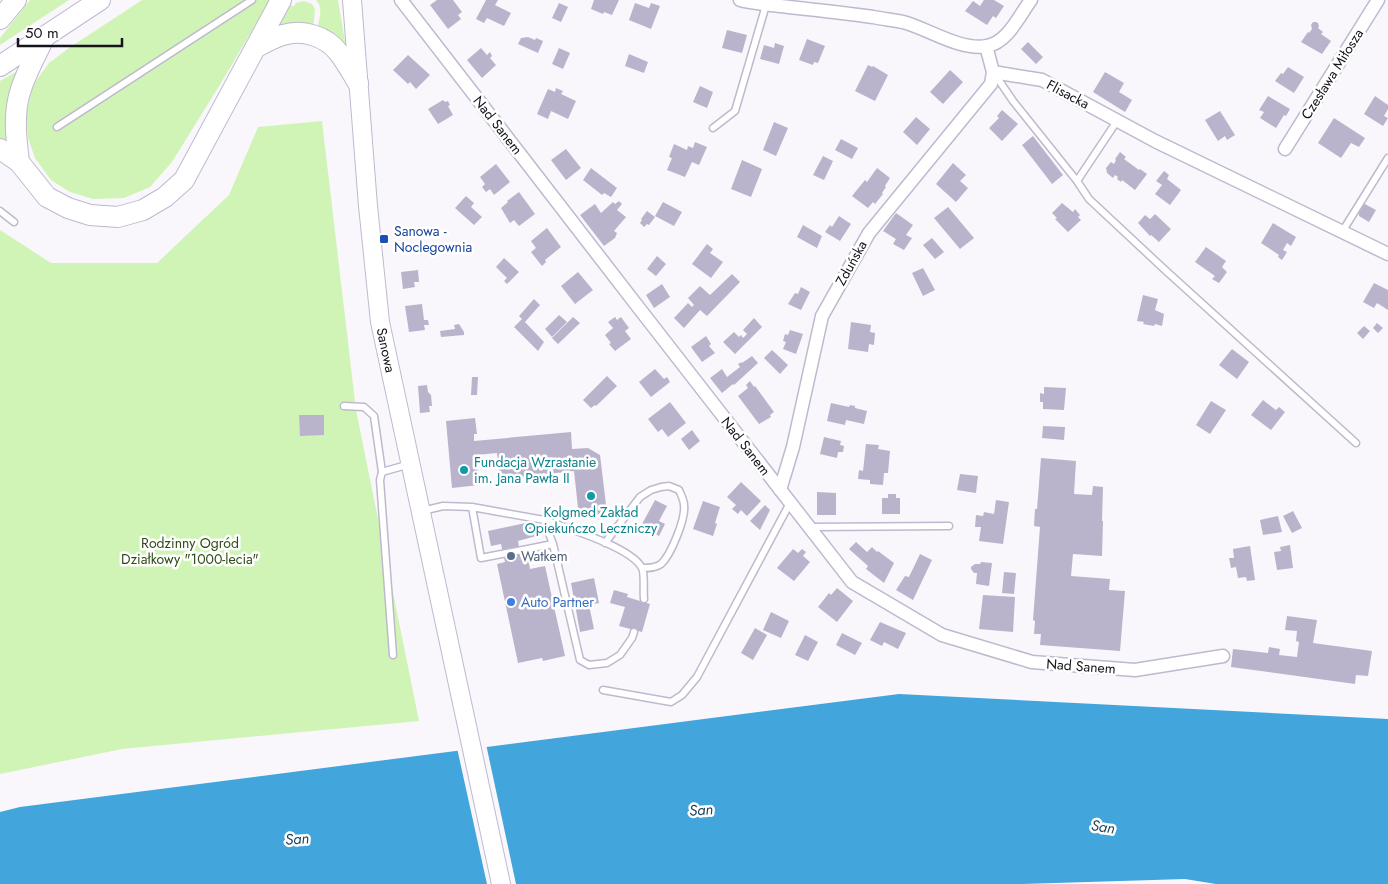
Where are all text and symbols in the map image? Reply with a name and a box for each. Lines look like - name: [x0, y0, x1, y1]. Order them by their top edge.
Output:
- scale bar: [18, 15, 121, 47]
- text: 50 m: [25, 22, 59, 44]
- street label: Czesława Miłosza: [1296, 25, 1368, 123]
- street label: Flisacka: [1043, 74, 1093, 114]
- street label: Nad Sanem: [469, 91, 527, 159]
- place label: Sanowa - Noclegownia: [394, 221, 472, 257]
- marker: Sanowa - Noclegownia: [378, 233, 390, 245]
- street label: Zduńska: [830, 237, 872, 289]
- street label: Sanowa: [371, 326, 401, 374]
- street label: Nad Sanem: [717, 412, 775, 480]
- place label: Fundacja Wzrastanie im. Jana Pawła II: [474, 452, 596, 488]
- marker: Fundacja Wzrastanie im. Jana Pawła II: [458, 464, 470, 476]
- marker: Kolgmed Zakład Opiekuńczo Leczniczy: [585, 490, 597, 502]
- place label: Kolgmed Zakład Opiekuńczo Leczniczy: [525, 502, 658, 538]
- park label: Rodzinny Ogród Działkowy "1000-lecia": [121, 533, 259, 569]
- place label: Watkem: [521, 546, 568, 566]
- marker: Watkem: [505, 550, 517, 562]
- place label: Auto Partner: [521, 592, 594, 612]
- marker: Auto Partner: [505, 596, 517, 608]
- street label: Nad Sanem: [1046, 654, 1116, 678]
- water label: San: [688, 798, 714, 822]
- water label: San: [1089, 814, 1117, 840]
- water label: San: [284, 827, 310, 851]

